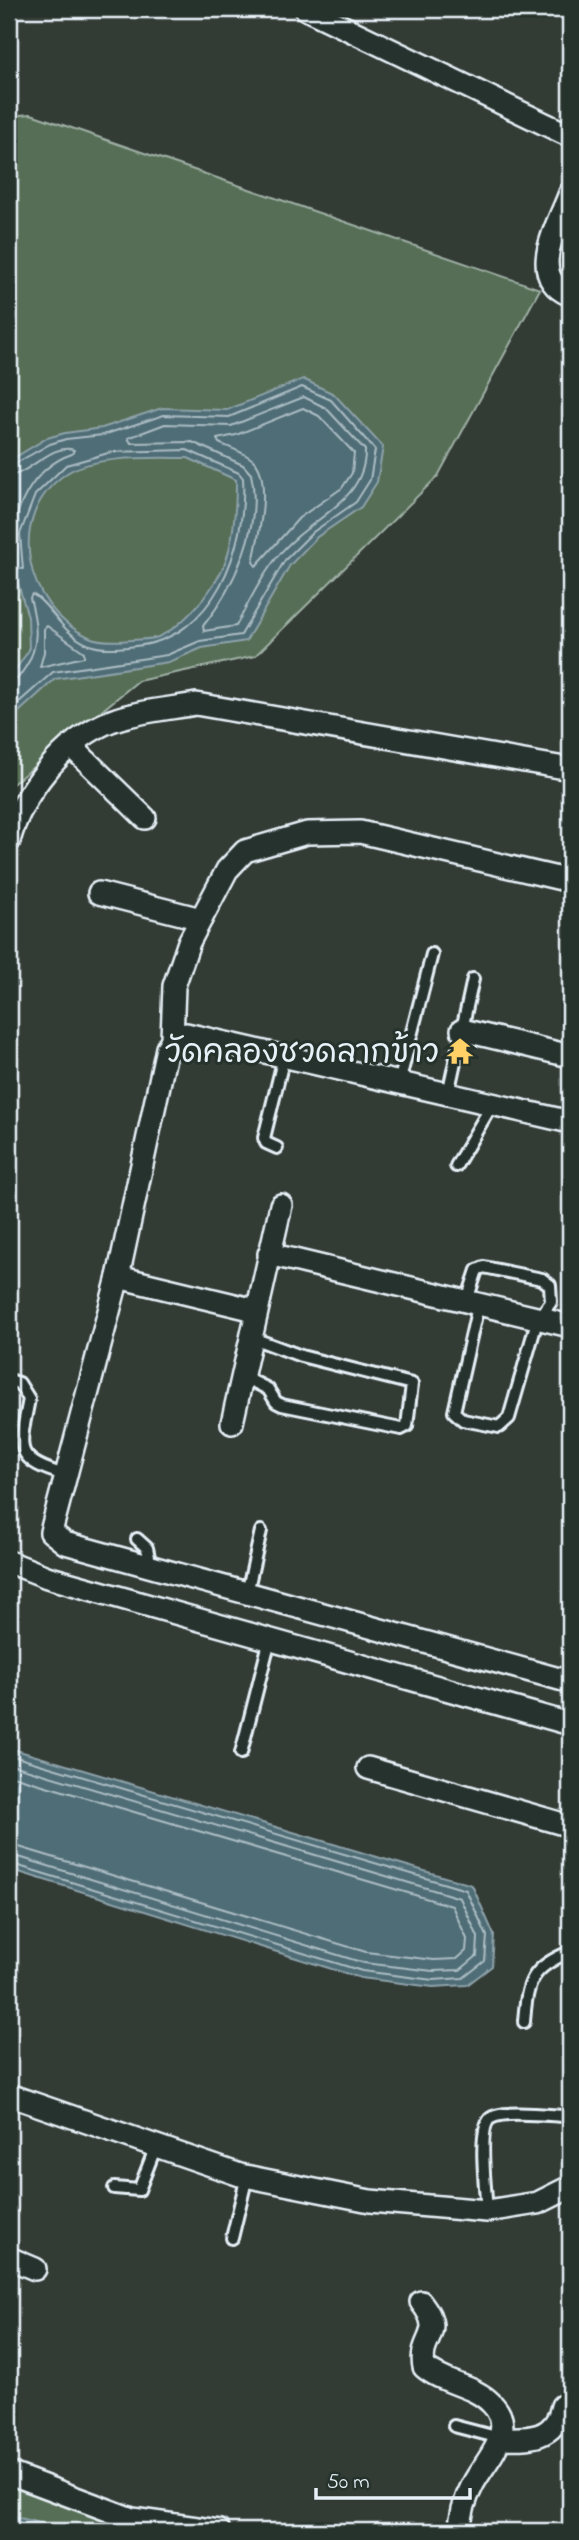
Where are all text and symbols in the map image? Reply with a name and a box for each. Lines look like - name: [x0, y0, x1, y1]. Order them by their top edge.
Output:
- place label: วัดคลองชวดลากข้าว: [165, 1030, 439, 1078]
- temple icon: วัดคลองชวดลากข้าว: [445, 1036, 475, 1066]
- scale bar: [316, 2456, 470, 2500]
- text: 50 m: [327, 2468, 370, 2498]

